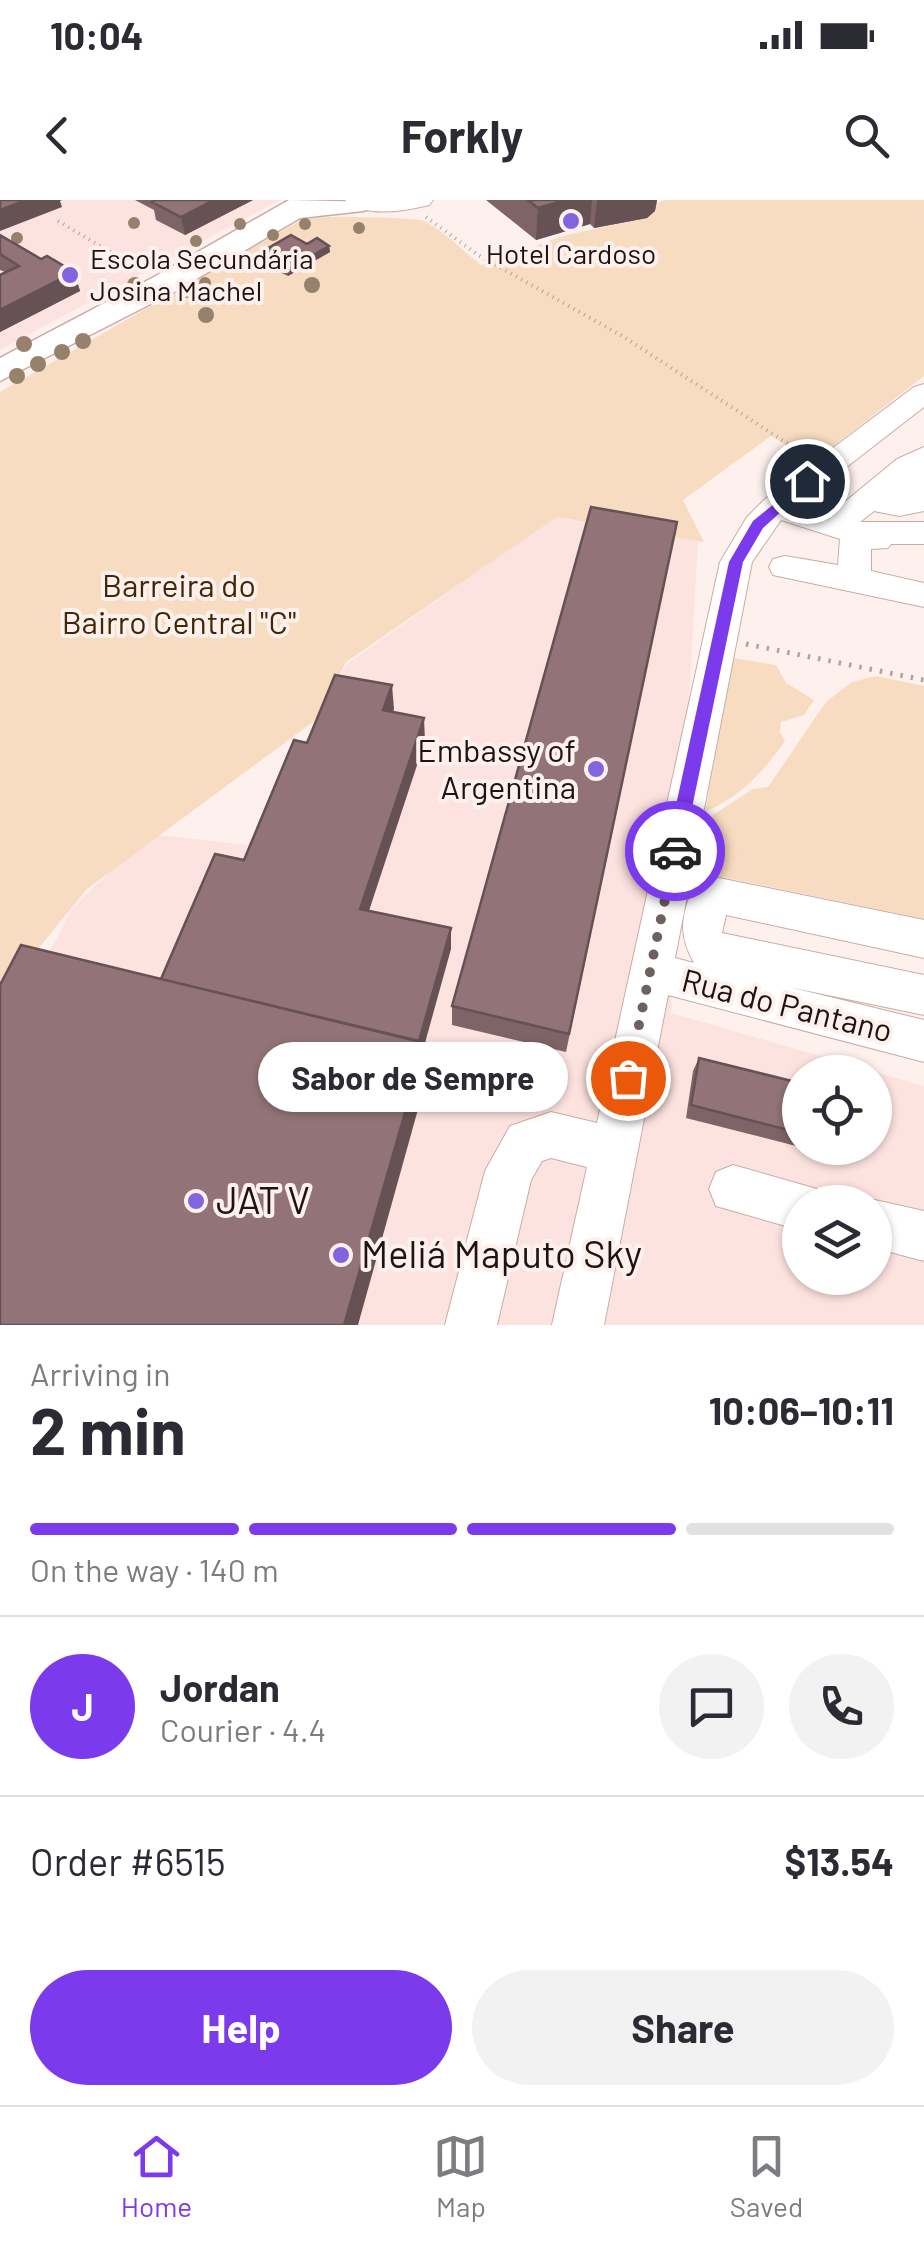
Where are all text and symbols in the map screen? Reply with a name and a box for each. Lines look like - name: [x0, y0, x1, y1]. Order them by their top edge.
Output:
- text: 10:04: [50, 12, 144, 58]
- icon: back: [30, 108, 85, 163]
- text: Forkly: [401, 108, 523, 162]
- icon: search: [839, 108, 894, 163]
- marker: Hotel Cardoso: [560, 210, 582, 232]
- place label: Hotel Cardoso: [486, 236, 656, 270]
- place label: Escola Secundária Josina Machel: [90, 241, 313, 307]
- marker: Escola Secundária Josina Machel: [59, 264, 81, 286]
- pin: [765, 439, 850, 524]
- icon: home: [780, 454, 835, 509]
- park label: Barreira do Bairro Central "C": [62, 565, 296, 640]
- place label: Embassy of Argentina: [417, 730, 576, 805]
- marker: Embassy of Argentina: [585, 758, 607, 780]
- courier: [625, 801, 725, 901]
- icon: car: [648, 824, 703, 879]
- street label: Rua do Pantano: [678, 960, 897, 1049]
- pin: [586, 1036, 671, 1121]
- callout: Sabor de Sempre: [258, 1043, 568, 1113]
- icon: bag: [601, 1051, 656, 1106]
- map controls: [782, 1055, 892, 1295]
- button: locate: [782, 1055, 892, 1165]
- text: Sabor de Sempre: [292, 1058, 534, 1096]
- place label: JAT V: [216, 1176, 310, 1222]
- button: layers: [782, 1185, 892, 1295]
- marker: JAT V: [185, 1190, 207, 1212]
- place label: Meliá Maputo Sky: [361, 1230, 642, 1276]
- marker: Meliá Maputo Sky: [330, 1244, 352, 1266]
- text: Arriving in: [30, 1354, 170, 1392]
- text: 10:06–10:11: [709, 1387, 894, 1433]
- text: 2 min: [30, 1390, 186, 1468]
- text: On the way · 140 m: [30, 1550, 279, 1588]
- button: chat: [659, 1654, 764, 1759]
- button: phone: [789, 1654, 894, 1759]
- text: Jordan: [160, 1664, 280, 1710]
- text: J: [71, 1683, 94, 1729]
- text: Courier · 4.4: [160, 1710, 326, 1748]
- text: Order #6515: [30, 1838, 226, 1884]
- text: $13.54: [785, 1838, 894, 1884]
- button: Help: [30, 1970, 452, 2085]
- button: Share: [472, 1970, 894, 2085]
- tab: Home: [121, 2129, 192, 2223]
- tab: Map: [433, 2129, 488, 2223]
- tab: Saved: [730, 2129, 803, 2223]

